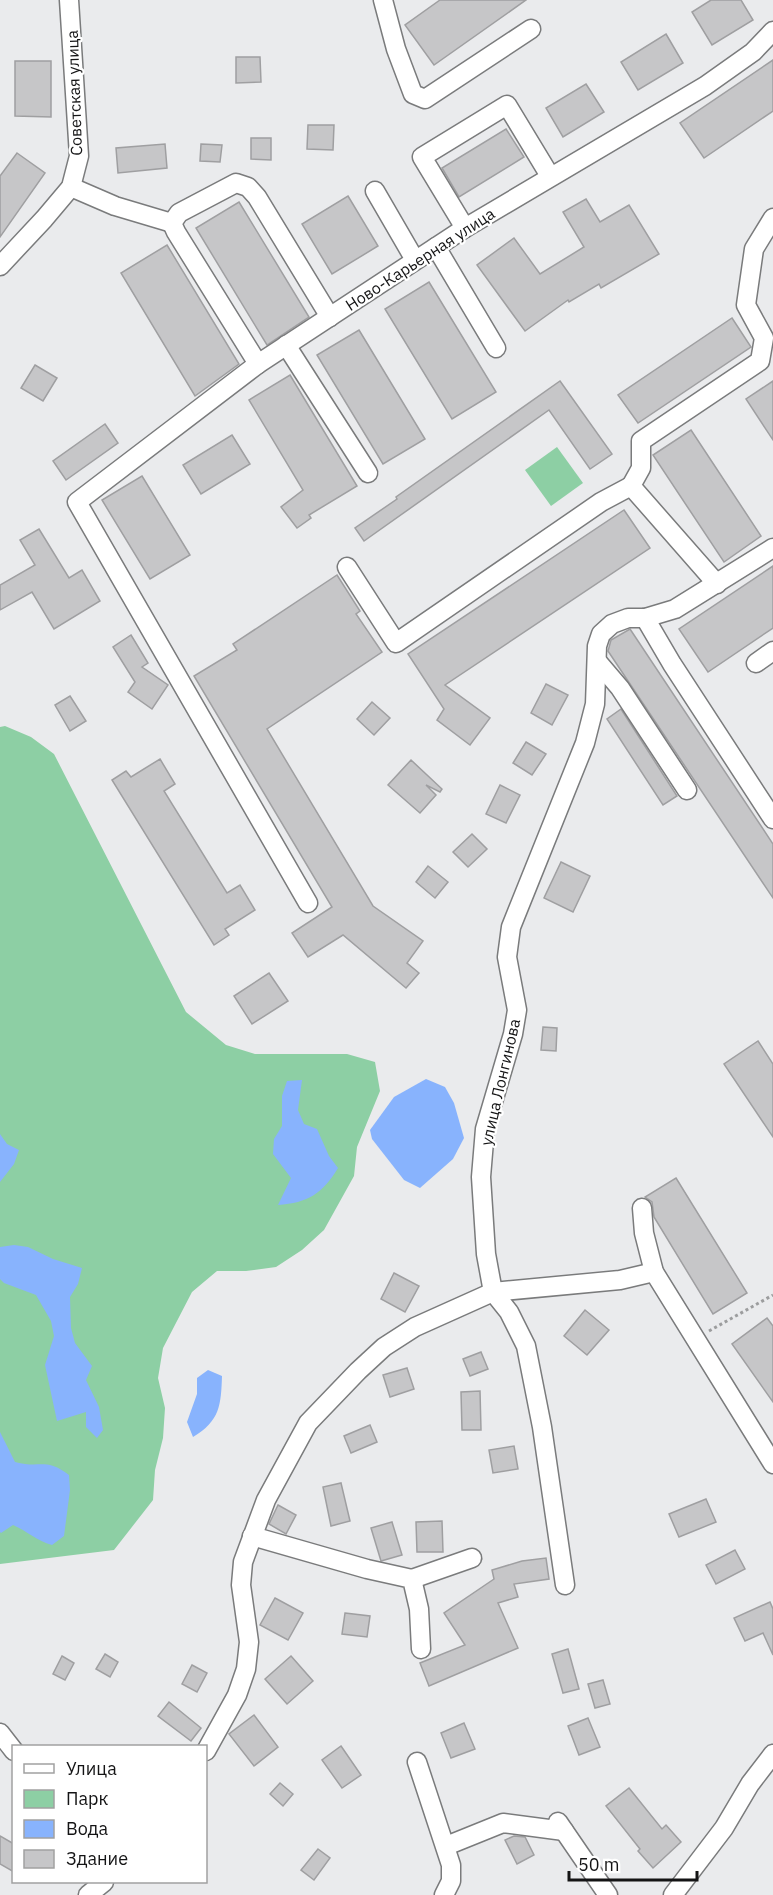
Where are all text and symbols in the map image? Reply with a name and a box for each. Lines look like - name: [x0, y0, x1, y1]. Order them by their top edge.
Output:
- street label: Советская улица: [62, 29, 86, 156]
- street label: Ново-Карьерная улица: [342, 203, 499, 315]
- street label: улица Лонгинова: [476, 1016, 524, 1147]
- legend: [12, 1745, 207, 1883]
- text: Улица: [66, 1757, 117, 1780]
- text: Парк: [66, 1787, 109, 1810]
- text: Вода: [66, 1817, 109, 1840]
- scale bar: [569, 1844, 696, 1882]
- text: Здание: [66, 1847, 128, 1870]
- text: 50 m: [578, 1853, 620, 1876]

